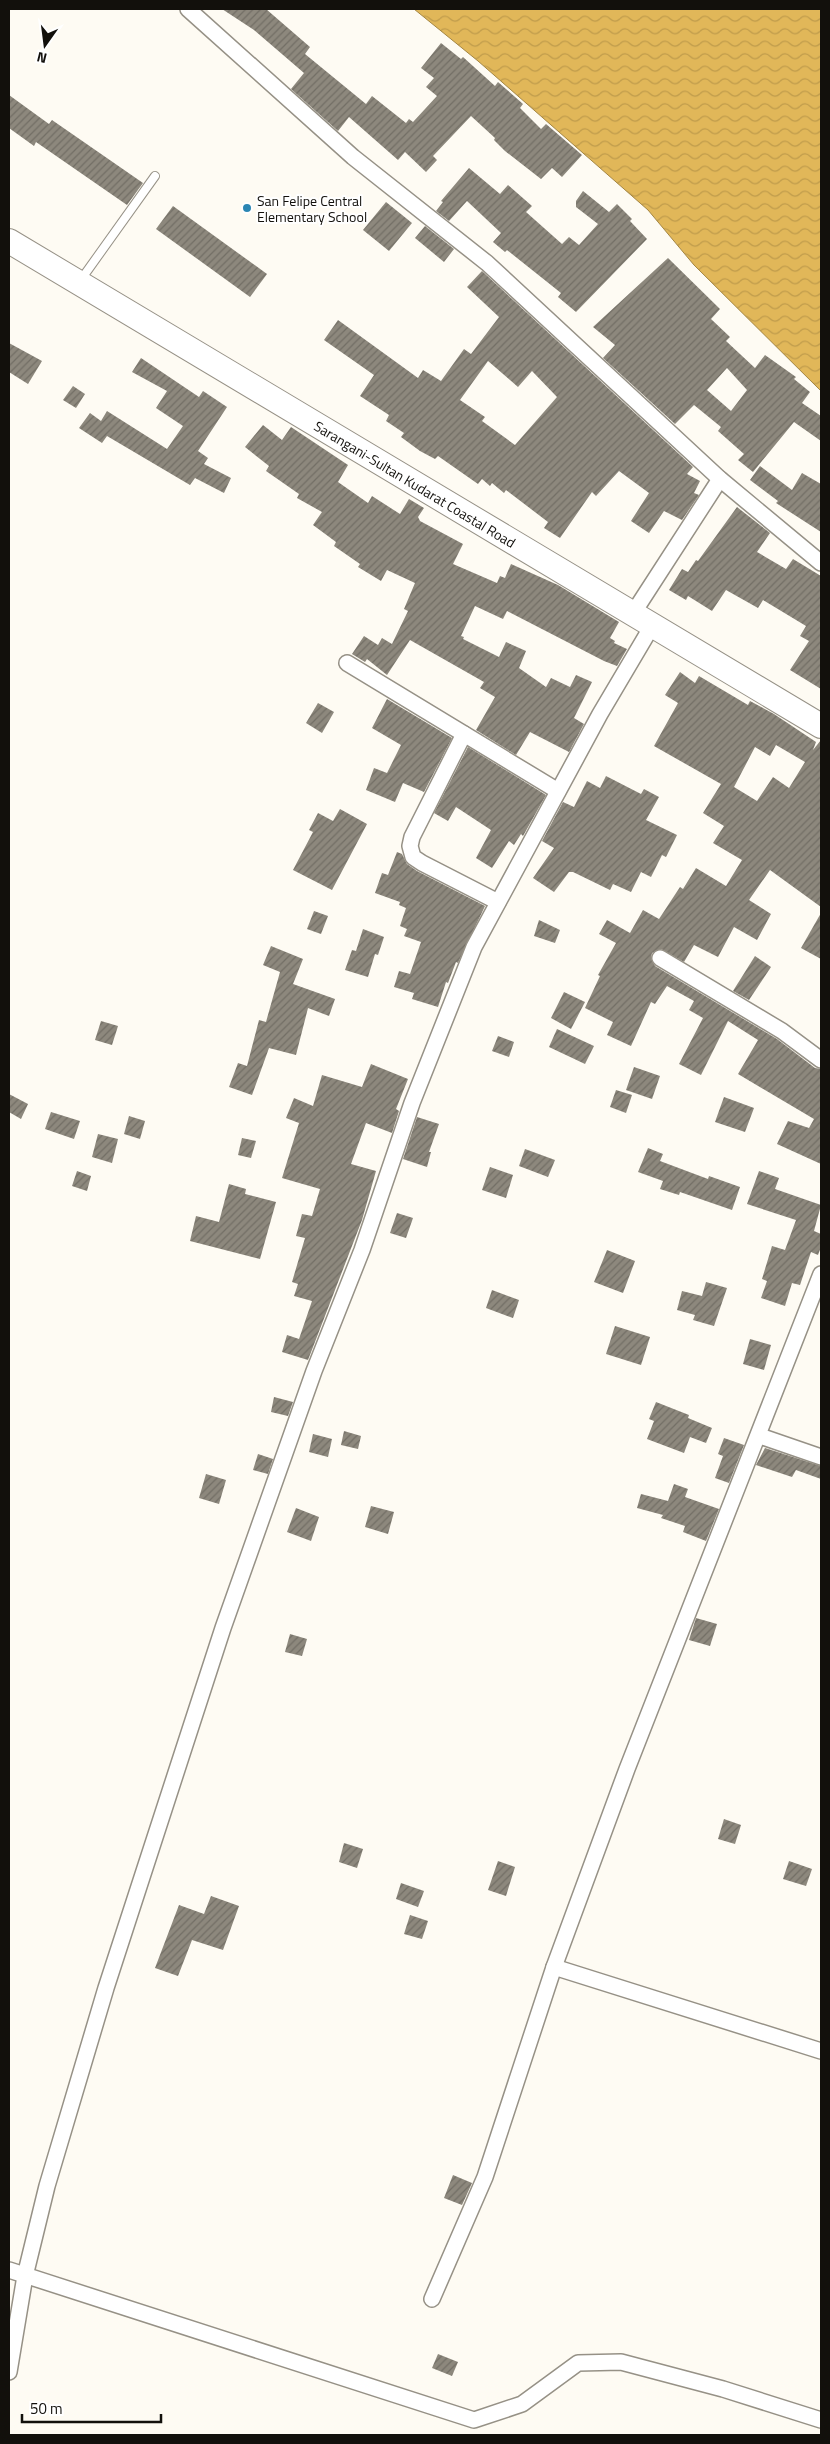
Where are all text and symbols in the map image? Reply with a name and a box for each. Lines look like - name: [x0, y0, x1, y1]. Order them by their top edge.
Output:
- north arrow: [20, 20, 70, 70]
- text: N: [34, 47, 49, 69]
- place label: San Felipe Central Elementary School: [257, 190, 367, 227]
- marker: San Felipe Central Elementary School: [241, 202, 253, 214]
- street label: Sarangani-Sultan Kudarat Coastal Road: [310, 415, 520, 553]
- scale bar: [22, 2392, 161, 2424]
- text: 50 m: [30, 2397, 63, 2420]

